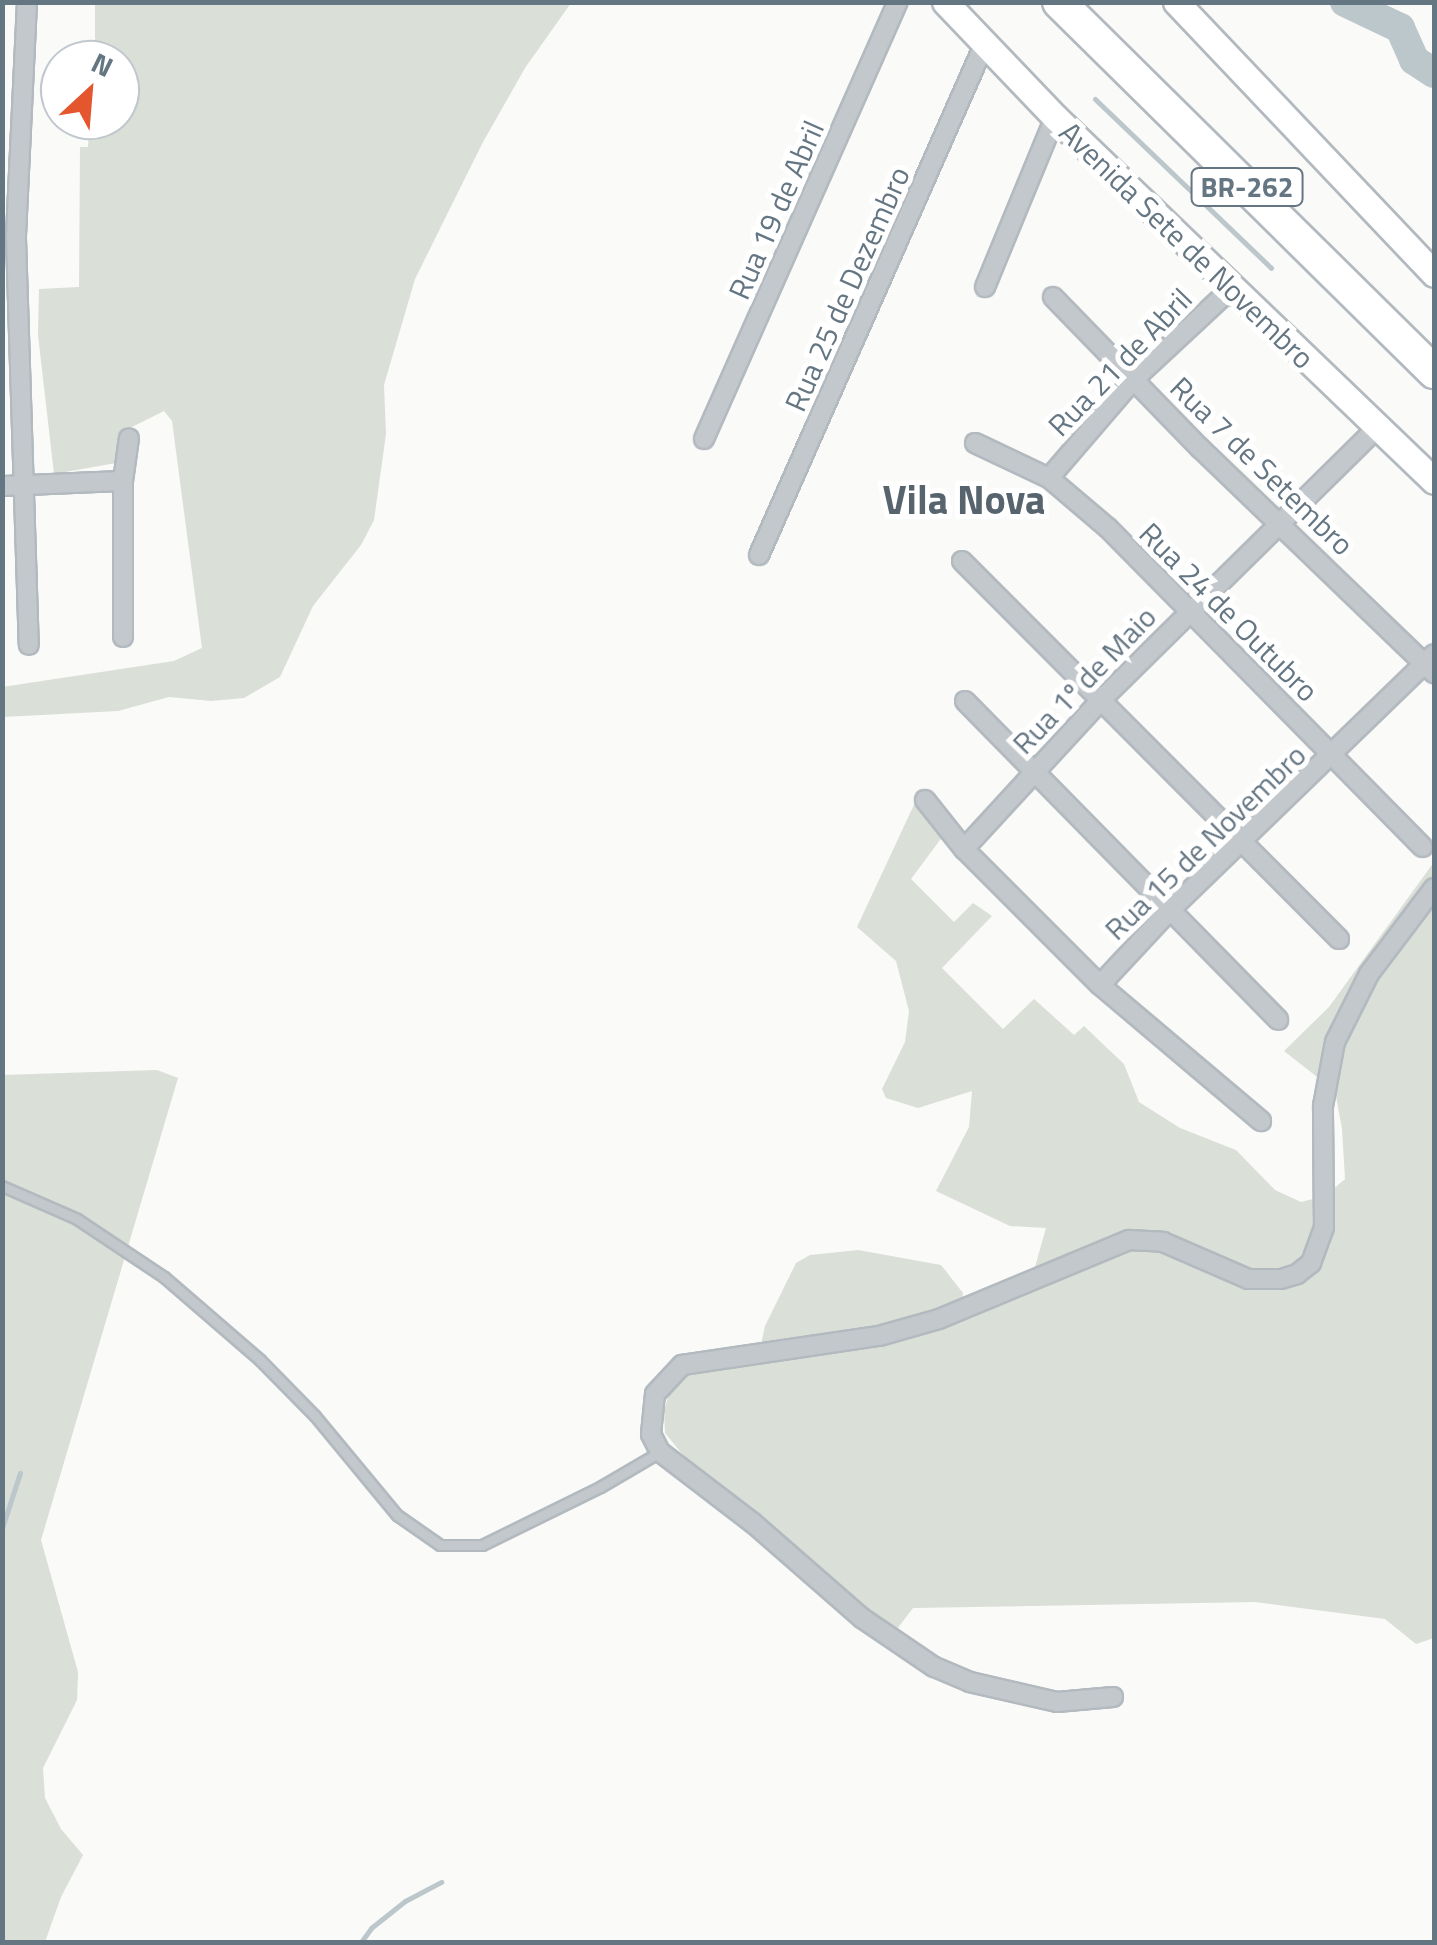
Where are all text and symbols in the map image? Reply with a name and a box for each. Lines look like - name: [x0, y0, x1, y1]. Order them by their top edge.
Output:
- north arrow: [40, 40, 140, 140]
- text: N: [84, 41, 121, 88]
- street label: Avenida Sete de Novembro: [1052, 114, 1322, 376]
- street label: Rua 19 de Abril: [721, 115, 831, 305]
- street label: Rua 25 de Dezembro: [777, 161, 917, 417]
- road number: BR-262: [1190, 164, 1304, 210]
- street label: Rua 21 de Abril: [1041, 281, 1199, 443]
- street label: Rua 7 de Setembro: [1163, 369, 1361, 563]
- district label: Vila Nova: [882, 476, 1046, 524]
- street label: Rua 24 de Outubro: [1132, 515, 1326, 709]
- street label: Rua 1º de Maio: [1005, 599, 1163, 761]
- street label: Rua 15 de Novembro: [1097, 737, 1313, 947]

